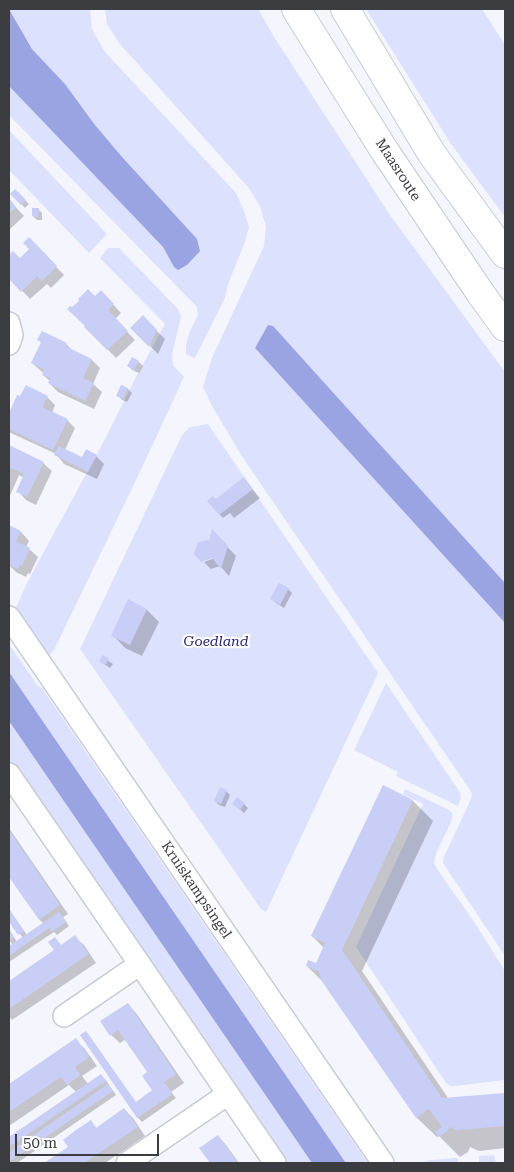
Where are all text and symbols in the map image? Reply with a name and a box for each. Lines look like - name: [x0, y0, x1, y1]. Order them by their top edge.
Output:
- street label: Maasroute: [372, 136, 424, 204]
- park label: Goedland: [184, 634, 248, 650]
- street label: Kruiskampsingel: [157, 838, 235, 942]
- scale bar: [18, 1124, 161, 1156]
- text: 50 m: [23, 1134, 57, 1152]

